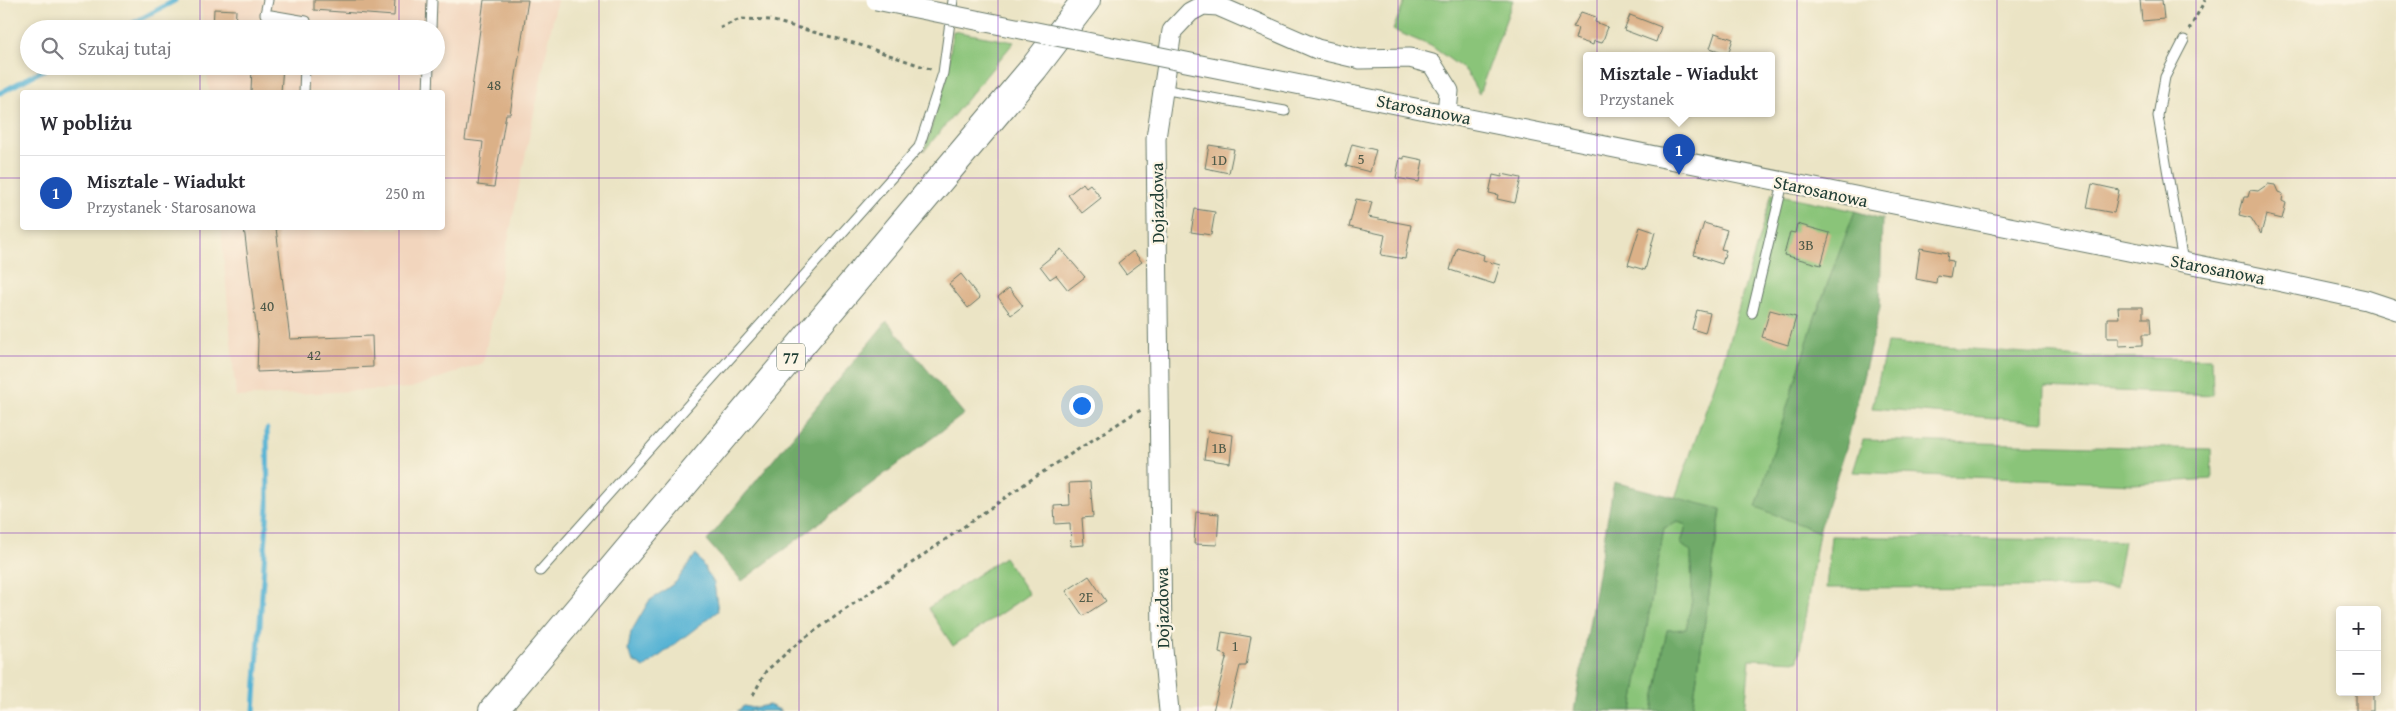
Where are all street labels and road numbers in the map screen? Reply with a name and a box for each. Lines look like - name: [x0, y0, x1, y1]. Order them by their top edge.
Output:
- street label: Starosanowa: [1374, 87, 1474, 131]
- street label: Dojazdowa: [1143, 162, 1171, 244]
- street label: Starosanowa: [1771, 168, 1871, 214]
- street label: Starosanowa: [2168, 247, 2268, 291]
- road number: 77: [777, 344, 805, 371]
- street label: Dojazdowa: [1148, 567, 1176, 649]

